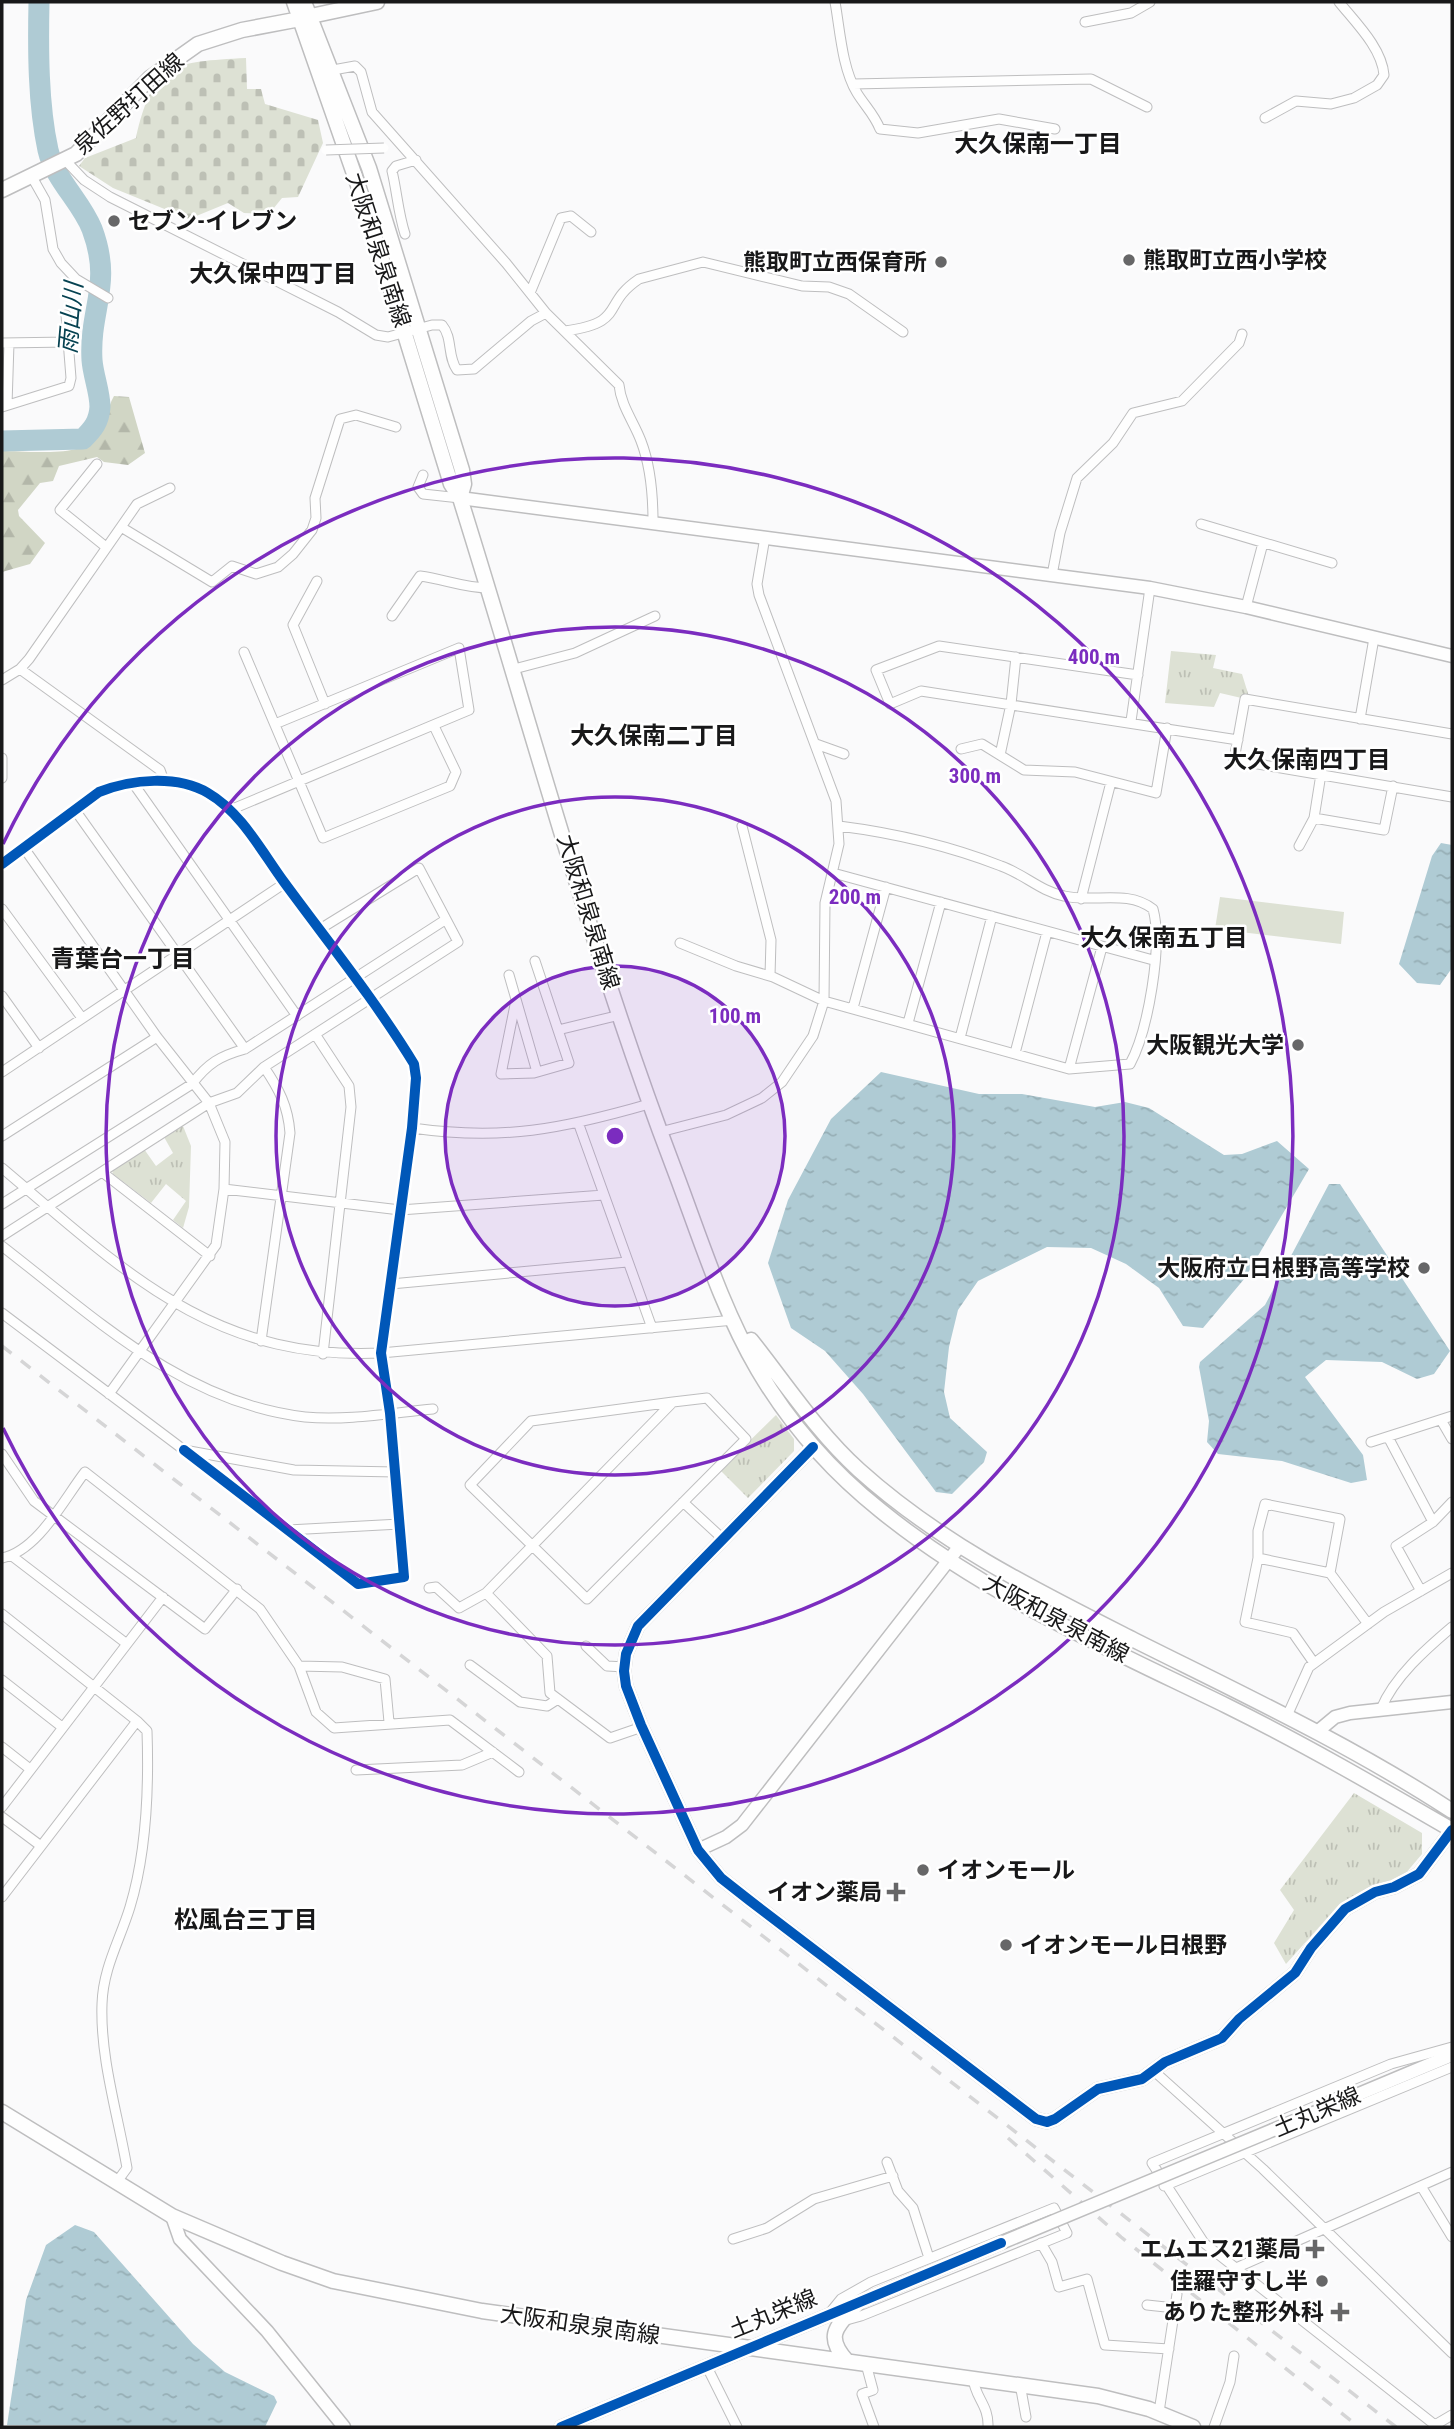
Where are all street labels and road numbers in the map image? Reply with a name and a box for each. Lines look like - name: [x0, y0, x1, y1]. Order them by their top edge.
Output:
- street label: 泉佐野打田線: [69, 48, 189, 160]
- street label: 大阪和泉泉南線: [340, 169, 416, 331]
- street label: 大阪和泉泉南線: [552, 831, 624, 993]
- street label: 大阪和泉泉南線: [979, 1569, 1133, 1669]
- street label: 土丸栄線: [1269, 2082, 1365, 2142]
- street label: 土丸栄線: [725, 2284, 821, 2344]
- street label: 大阪和泉泉南線: [498, 2300, 662, 2350]

